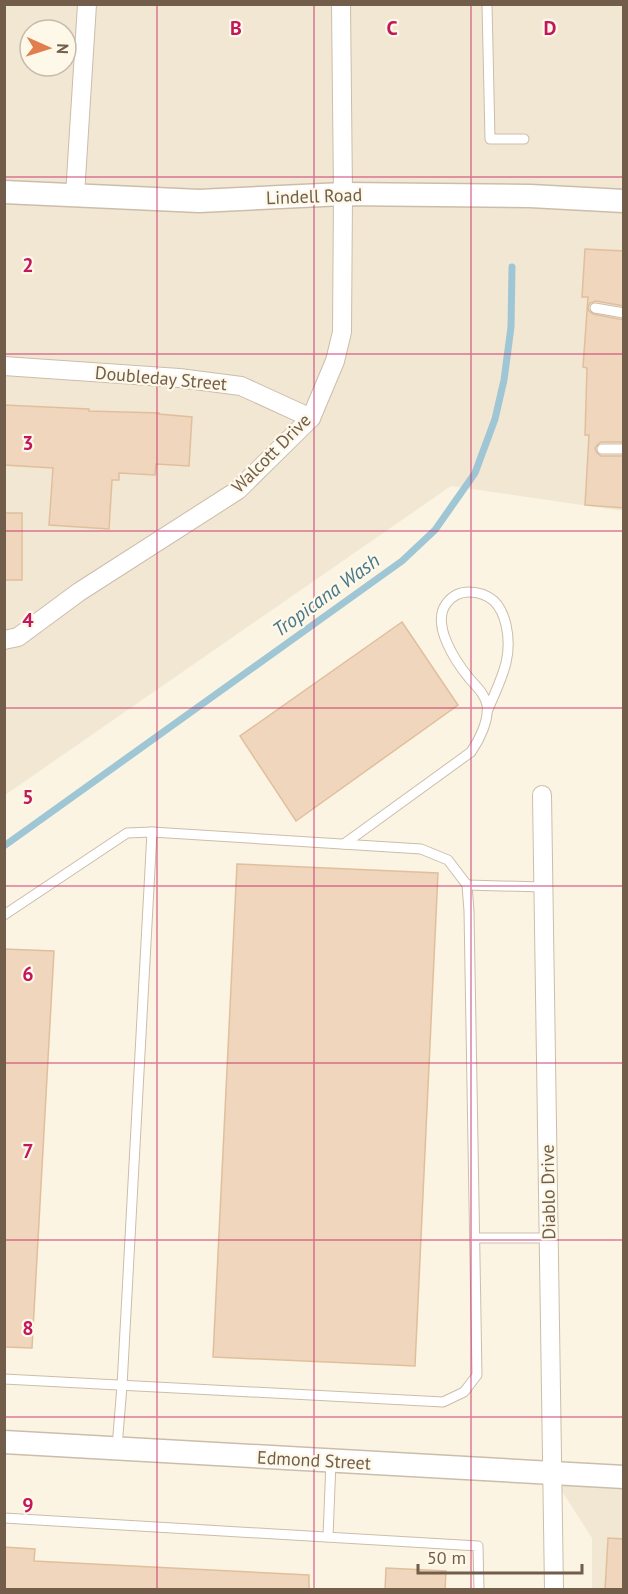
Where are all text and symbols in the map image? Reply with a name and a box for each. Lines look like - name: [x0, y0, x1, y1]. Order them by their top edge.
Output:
- text: B: [230, 15, 242, 41]
- text: C: [386, 15, 398, 41]
- text: D: [544, 15, 557, 41]
- north arrow: [18, 18, 78, 78]
- text: N: [53, 43, 73, 55]
- street label: Lindell Road: [266, 183, 362, 209]
- text: 2: [22, 252, 34, 278]
- street label: Doubleday Street: [94, 361, 228, 395]
- street label: Walcott Drive: [226, 408, 316, 498]
- text: 3: [22, 430, 34, 456]
- water label: Tropicana Wash: [267, 547, 385, 643]
- text: 4: [22, 607, 34, 633]
- text: 5: [22, 784, 34, 810]
- text: 6: [22, 961, 34, 987]
- text: 7: [22, 1138, 34, 1164]
- street label: Diablo Drive: [536, 1144, 560, 1240]
- text: 8: [22, 1315, 34, 1341]
- street label: Edmond Street: [257, 1446, 371, 1474]
- text: 9: [22, 1492, 34, 1518]
- scale bar: [418, 1537, 582, 1575]
- text: 50 m: [427, 1546, 466, 1569]

